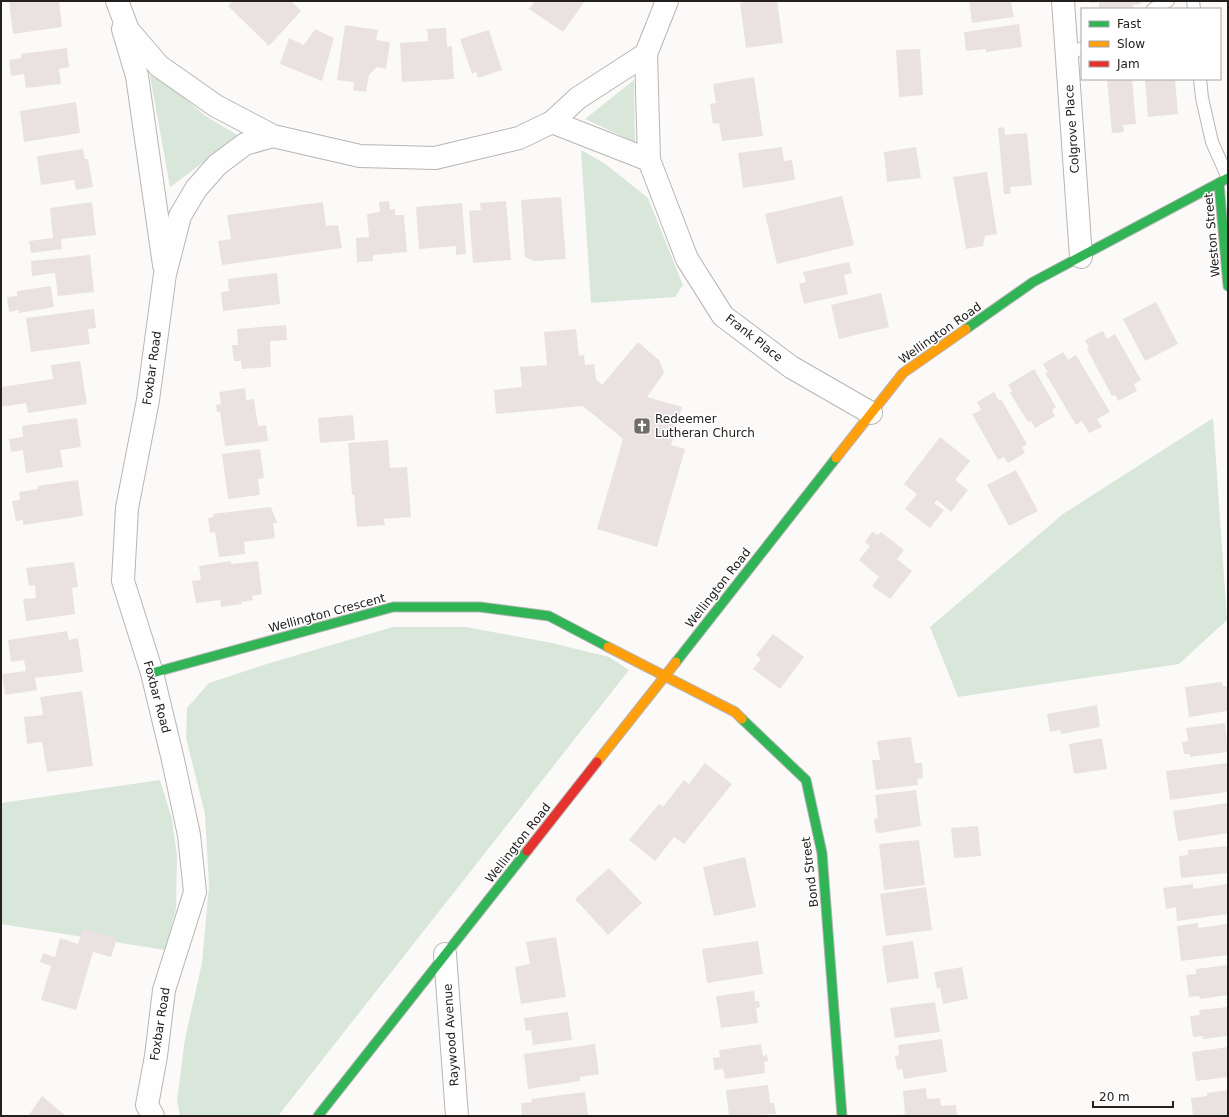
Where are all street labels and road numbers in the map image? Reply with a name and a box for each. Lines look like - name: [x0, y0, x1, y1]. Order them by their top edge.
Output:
- street label: Colgrove Place: [1062, 84, 1082, 174]
- street label: Weston Street: [1201, 192, 1223, 278]
- street label: Wellington Road: [896, 299, 984, 367]
- street label: Frank Place: [723, 311, 785, 365]
- street label: Foxbar Road: [140, 330, 164, 406]
- street label: Wellington Road: [683, 545, 753, 631]
- street label: Wellington Crescent: [267, 591, 387, 635]
- street label: Foxbar Road: [141, 659, 173, 735]
- street label: Wellington Road: [483, 800, 553, 886]
- street label: Bond Street: [799, 836, 821, 908]
- street label: Raywood Avenue: [440, 983, 462, 1087]
- street label: Foxbar Road: [147, 986, 173, 1062]

